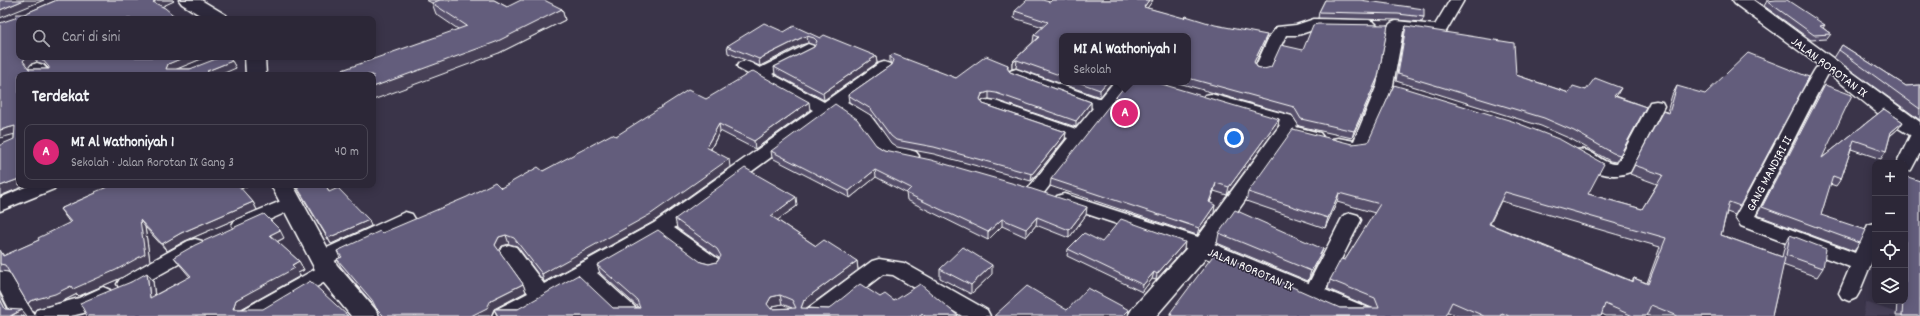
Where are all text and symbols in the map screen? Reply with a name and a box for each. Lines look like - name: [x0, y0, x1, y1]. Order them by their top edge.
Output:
- search box: [16, 16, 376, 60]
- icon: search: [30, 27, 52, 49]
- text: Cari di sini: [62, 27, 120, 49]
- popup: [1059, 33, 1191, 85]
- street label: JALAN ROROTAN IX: [1786, 33, 1871, 103]
- text: MI Al Wathoniyah 1: [1073, 39, 1177, 61]
- text: Sekolah: [1073, 61, 1111, 80]
- text: Terdekat: [32, 86, 89, 110]
- pin: A: [1112, 98, 1138, 128]
- your location: [1224, 128, 1244, 148]
- text: MI Al Wathoniyah 1: [71, 132, 174, 154]
- street label: GANG MANDIRI II: [1742, 133, 1798, 215]
- text: A: [42, 143, 50, 162]
- text: 40 m: [335, 143, 359, 162]
- text: Sekolah · Jalan Rorotan IX Gang 3: [71, 154, 234, 173]
- map controls: [1872, 160, 1908, 304]
- button: +: [1872, 160, 1908, 196]
- button: −: [1872, 196, 1908, 232]
- button: locate: [1872, 232, 1908, 268]
- street label: JALAN ROROTAN IX: [1204, 244, 1296, 297]
- button: layers: [1872, 268, 1908, 304]

